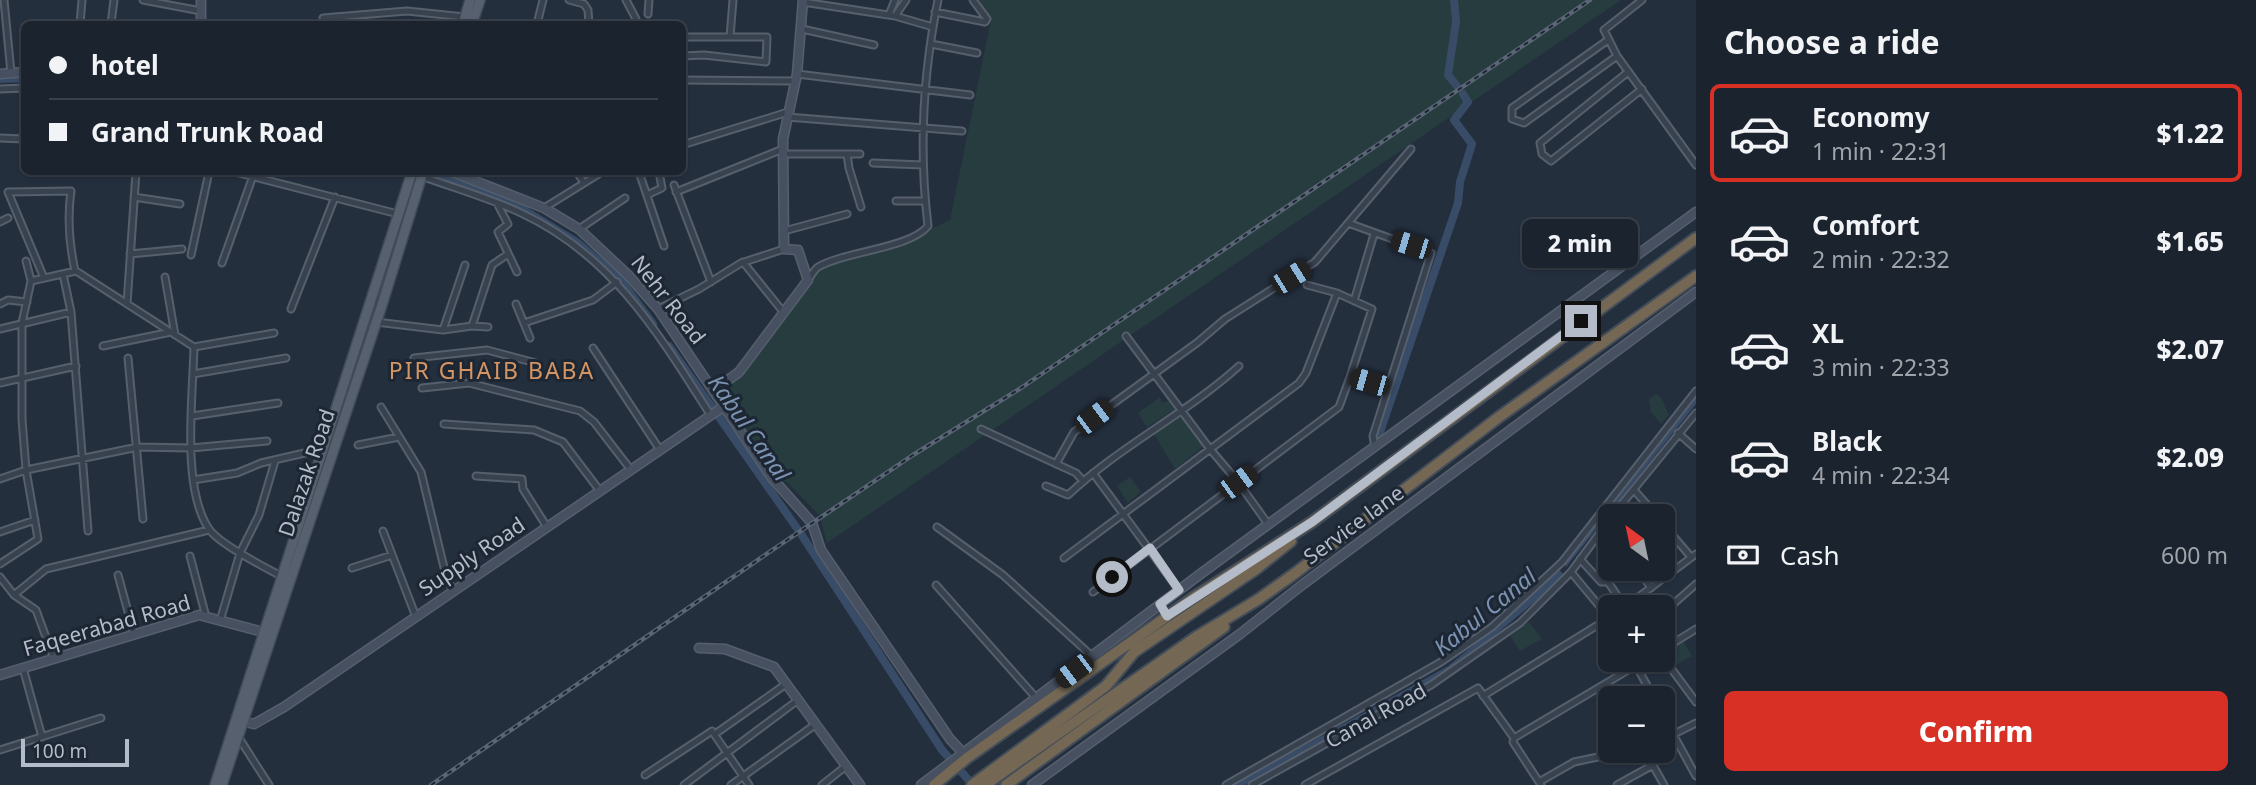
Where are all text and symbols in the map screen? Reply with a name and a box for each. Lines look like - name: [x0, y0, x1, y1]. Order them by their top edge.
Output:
- text: Choose a ride: [1724, 20, 1940, 63]
- text: hotel: [91, 47, 159, 83]
- text: Economy: [1812, 99, 1930, 135]
- icon: car: [1728, 102, 1791, 165]
- text: Grand Trunk Road: [91, 114, 324, 150]
- text: $1.22: [2157, 115, 2224, 151]
- text: 1 min · 22:31: [1812, 135, 1950, 167]
- text: Comfort: [1812, 207, 1920, 243]
- icon: car: [1728, 210, 1791, 273]
- callout: 2 min: [1523, 219, 1639, 268]
- text: $1.65: [2157, 223, 2224, 259]
- text: 2 min: [1548, 227, 1612, 259]
- car: [1388, 229, 1435, 261]
- text: 2 min · 22:32: [1812, 243, 1950, 275]
- street label: Nehr Road: [625, 249, 712, 350]
- car: [1268, 257, 1315, 297]
- route end: [1565, 305, 1597, 337]
- text: XL: [1812, 315, 1844, 351]
- icon: car: [1728, 318, 1791, 381]
- text: $2.07: [2157, 331, 2224, 367]
- text: 3 min · 22:33: [1812, 351, 1950, 383]
- district label: PIR GHAIB BABA: [389, 354, 595, 386]
- car: [1346, 366, 1393, 398]
- water label: Kabul Canal: [701, 368, 799, 488]
- car: [1071, 396, 1118, 438]
- street label: Dalazak Road: [271, 405, 341, 540]
- text: Black: [1812, 423, 1882, 459]
- icon: car: [1728, 426, 1791, 489]
- text: $2.09: [2157, 439, 2224, 475]
- text: 4 min · 22:34: [1812, 459, 1950, 491]
- car: [1215, 461, 1262, 503]
- street label: Service lane: [1298, 478, 1409, 570]
- north arrow: [1598, 504, 1675, 581]
- map controls: [1598, 504, 1675, 763]
- street label: Supply Road: [413, 510, 530, 602]
- icon: cash: [1724, 536, 1762, 574]
- text: Cash: [1780, 537, 1840, 573]
- text: 600 m: [2161, 539, 2228, 571]
- water label: Kabul Canal: [1426, 559, 1543, 662]
- route start: [1096, 561, 1128, 593]
- street label: Faqeerabad Road: [20, 588, 194, 662]
- button: +: [1598, 595, 1675, 672]
- car: [1051, 650, 1098, 692]
- street label: Canal Road: [1320, 676, 1431, 754]
- button: −: [1598, 686, 1675, 763]
- button: Confirm: [1724, 691, 2228, 771]
- scale bar: [21, 736, 130, 768]
- text: 100 m: [32, 738, 87, 764]

